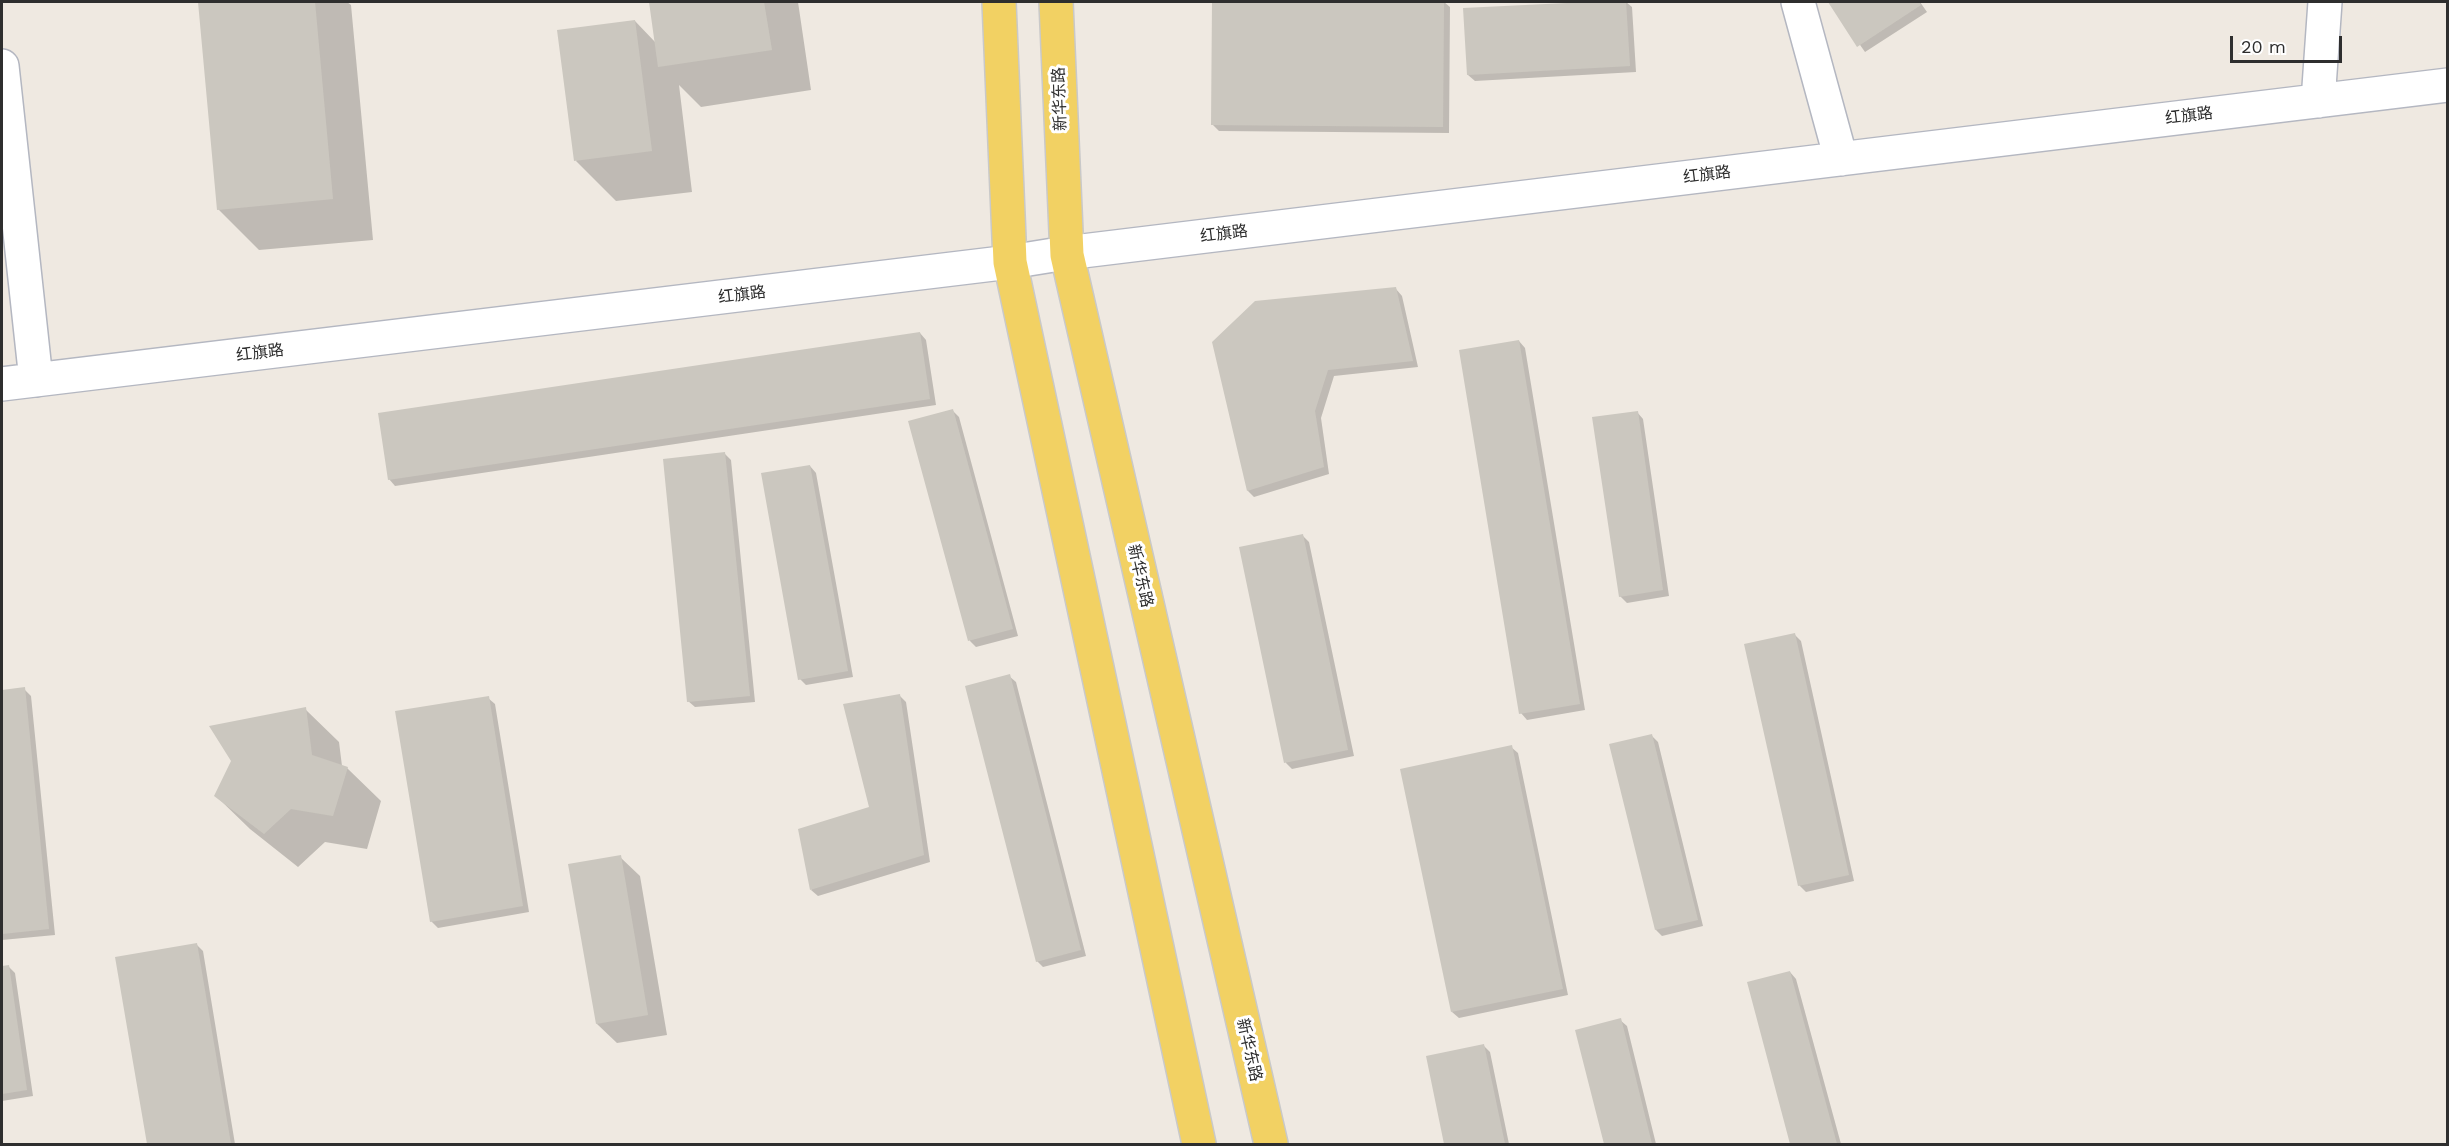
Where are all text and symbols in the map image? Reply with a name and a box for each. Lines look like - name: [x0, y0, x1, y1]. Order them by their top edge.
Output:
- scale bar: [2233, 24, 2346, 62]
- text: 20 m: [2241, 36, 2286, 57]
- street label: 新华东路: [1049, 67, 1071, 131]
- street label: 红旗路: [2164, 104, 2214, 128]
- street label: 红旗路: [1682, 163, 1732, 187]
- street label: 红旗路: [1199, 222, 1249, 246]
- street label: 红旗路: [717, 283, 767, 307]
- street label: 红旗路: [235, 341, 285, 365]
- street label: 新华东路: [1123, 543, 1157, 609]
- street label: 新华东路: [1232, 1017, 1266, 1083]

